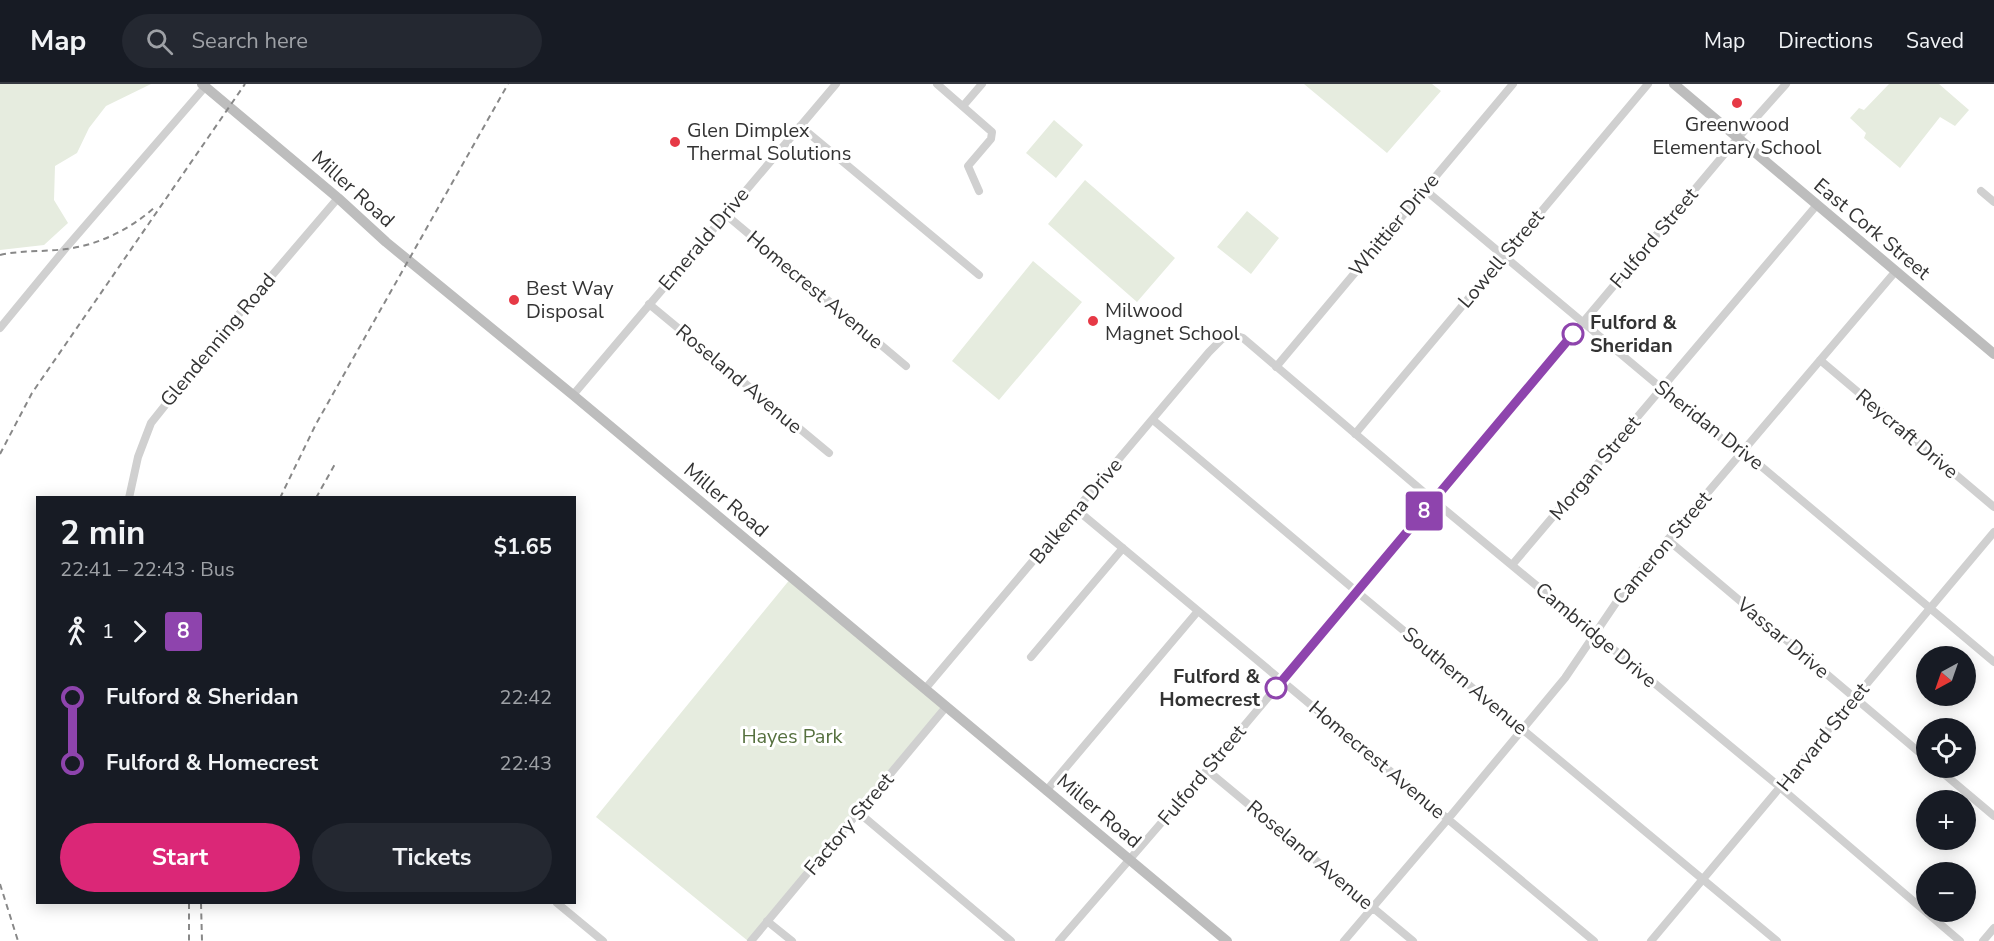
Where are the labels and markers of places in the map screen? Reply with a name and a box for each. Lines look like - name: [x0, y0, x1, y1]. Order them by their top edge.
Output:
- marker: Greenwood Elementary School: [1730, 96, 1744, 110]
- place label: Greenwood Elementary School: [1652, 111, 1822, 161]
- place label: Glen Dimplex Thermal Solutions: [687, 117, 851, 167]
- marker: Glen Dimplex Thermal Solutions: [668, 135, 682, 149]
- place label: Best Way Disposal: [526, 275, 614, 325]
- marker: Best Way Disposal: [507, 293, 521, 307]
- place label: Milwood Magnet School: [1105, 297, 1240, 347]
- place label: Fulford & Sheridan: [1590, 309, 1677, 359]
- marker: Milwood Magnet School: [1086, 314, 1100, 328]
- marker: Fulford & Sheridan: [1562, 323, 1584, 345]
- place label: Fulford & Homecrest: [1159, 663, 1260, 713]
- marker: Fulford & Homecrest: [1265, 677, 1287, 699]

